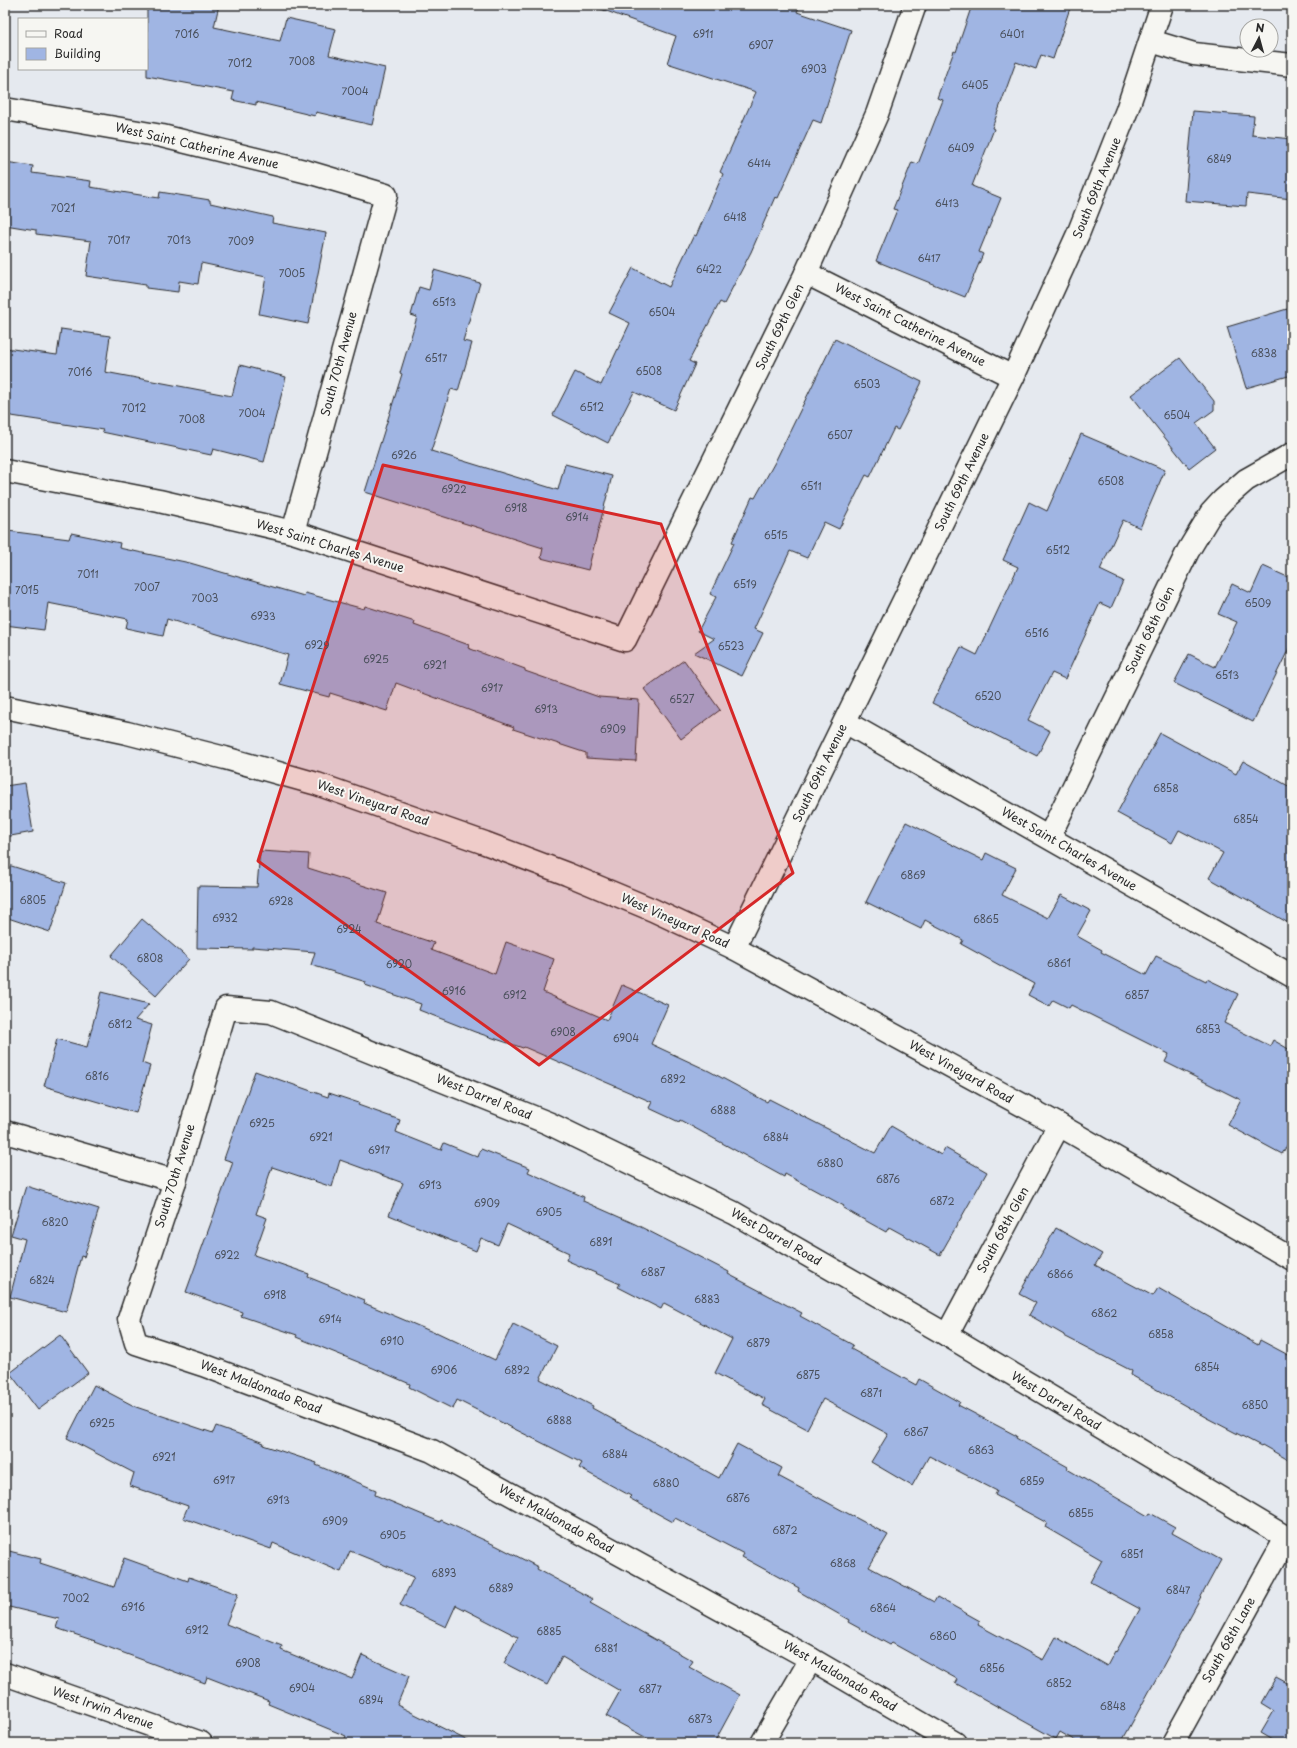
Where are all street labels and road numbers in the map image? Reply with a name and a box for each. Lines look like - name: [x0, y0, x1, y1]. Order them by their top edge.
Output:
- street label: West Saint Catherine Avenue: [114, 117, 281, 173]
- street label: South 69th Avenue: [1068, 134, 1125, 241]
- street label: West Saint Catherine Avenue: [832, 278, 989, 370]
- street label: South 69th Glen: [750, 280, 808, 373]
- street label: South 70th Avenue: [315, 309, 361, 418]
- street label: South 69th Avenue: [929, 429, 993, 534]
- street label: West Saint Charles Avenue: [254, 514, 407, 576]
- street label: South 68th Glen: [1120, 583, 1178, 676]
- street label: South 69th Avenue: [787, 720, 851, 825]
- street label: West Vineyard Road: [315, 774, 432, 830]
- street label: West Saint Charles Avenue: [998, 802, 1141, 895]
- street label: West Vineyard Road: [618, 888, 733, 952]
- street label: West Vineyard Road: [906, 1035, 1017, 1107]
- street label: West Darrel Road: [434, 1069, 535, 1124]
- street label: South 70th Avenue: [150, 1121, 199, 1230]
- street label: South 68th Glen: [972, 1183, 1032, 1276]
- street label: West Darrel Road: [728, 1203, 825, 1269]
- street label: West Maldonado Road: [198, 1355, 325, 1418]
- street label: West Darrel Road: [1008, 1366, 1105, 1434]
- street label: West Maldonado Road: [496, 1479, 617, 1557]
- street label: South 68th Lane: [1197, 1593, 1259, 1686]
- street label: West Maldonado Road: [780, 1635, 901, 1715]
- street label: West Irwin Avenue: [50, 1681, 157, 1733]

